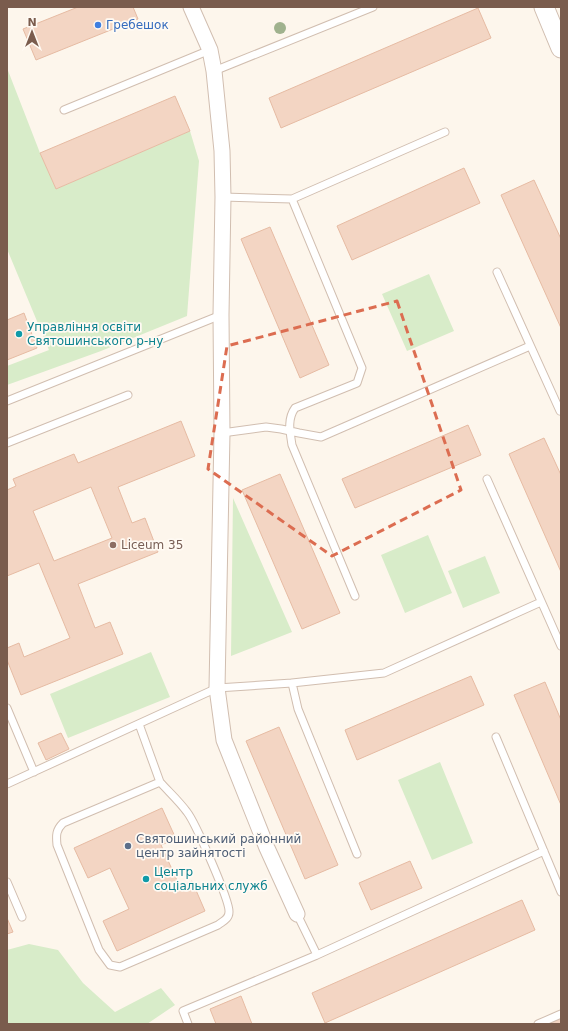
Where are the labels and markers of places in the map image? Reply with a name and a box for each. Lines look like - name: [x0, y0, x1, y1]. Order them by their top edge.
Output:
- place label: Гребешок: [106, 18, 169, 32]
- marker: Гребешок: [93, 20, 103, 30]
- place label: Управління освіти Святошинського р-ну: [27, 320, 163, 348]
- marker: Управління освіти Святошинського р-ну: [14, 329, 24, 339]
- place label: Liceum 35: [121, 538, 183, 552]
- marker: Liceum 35: [108, 540, 118, 550]
- place label: Святошинський районний центр зайнятості: [136, 832, 301, 860]
- marker: Святошинський районний центр зайнятості: [123, 841, 133, 851]
- place label: Центр соціальних служб: [154, 865, 268, 893]
- marker: Центр соціальних служб: [141, 874, 151, 884]

